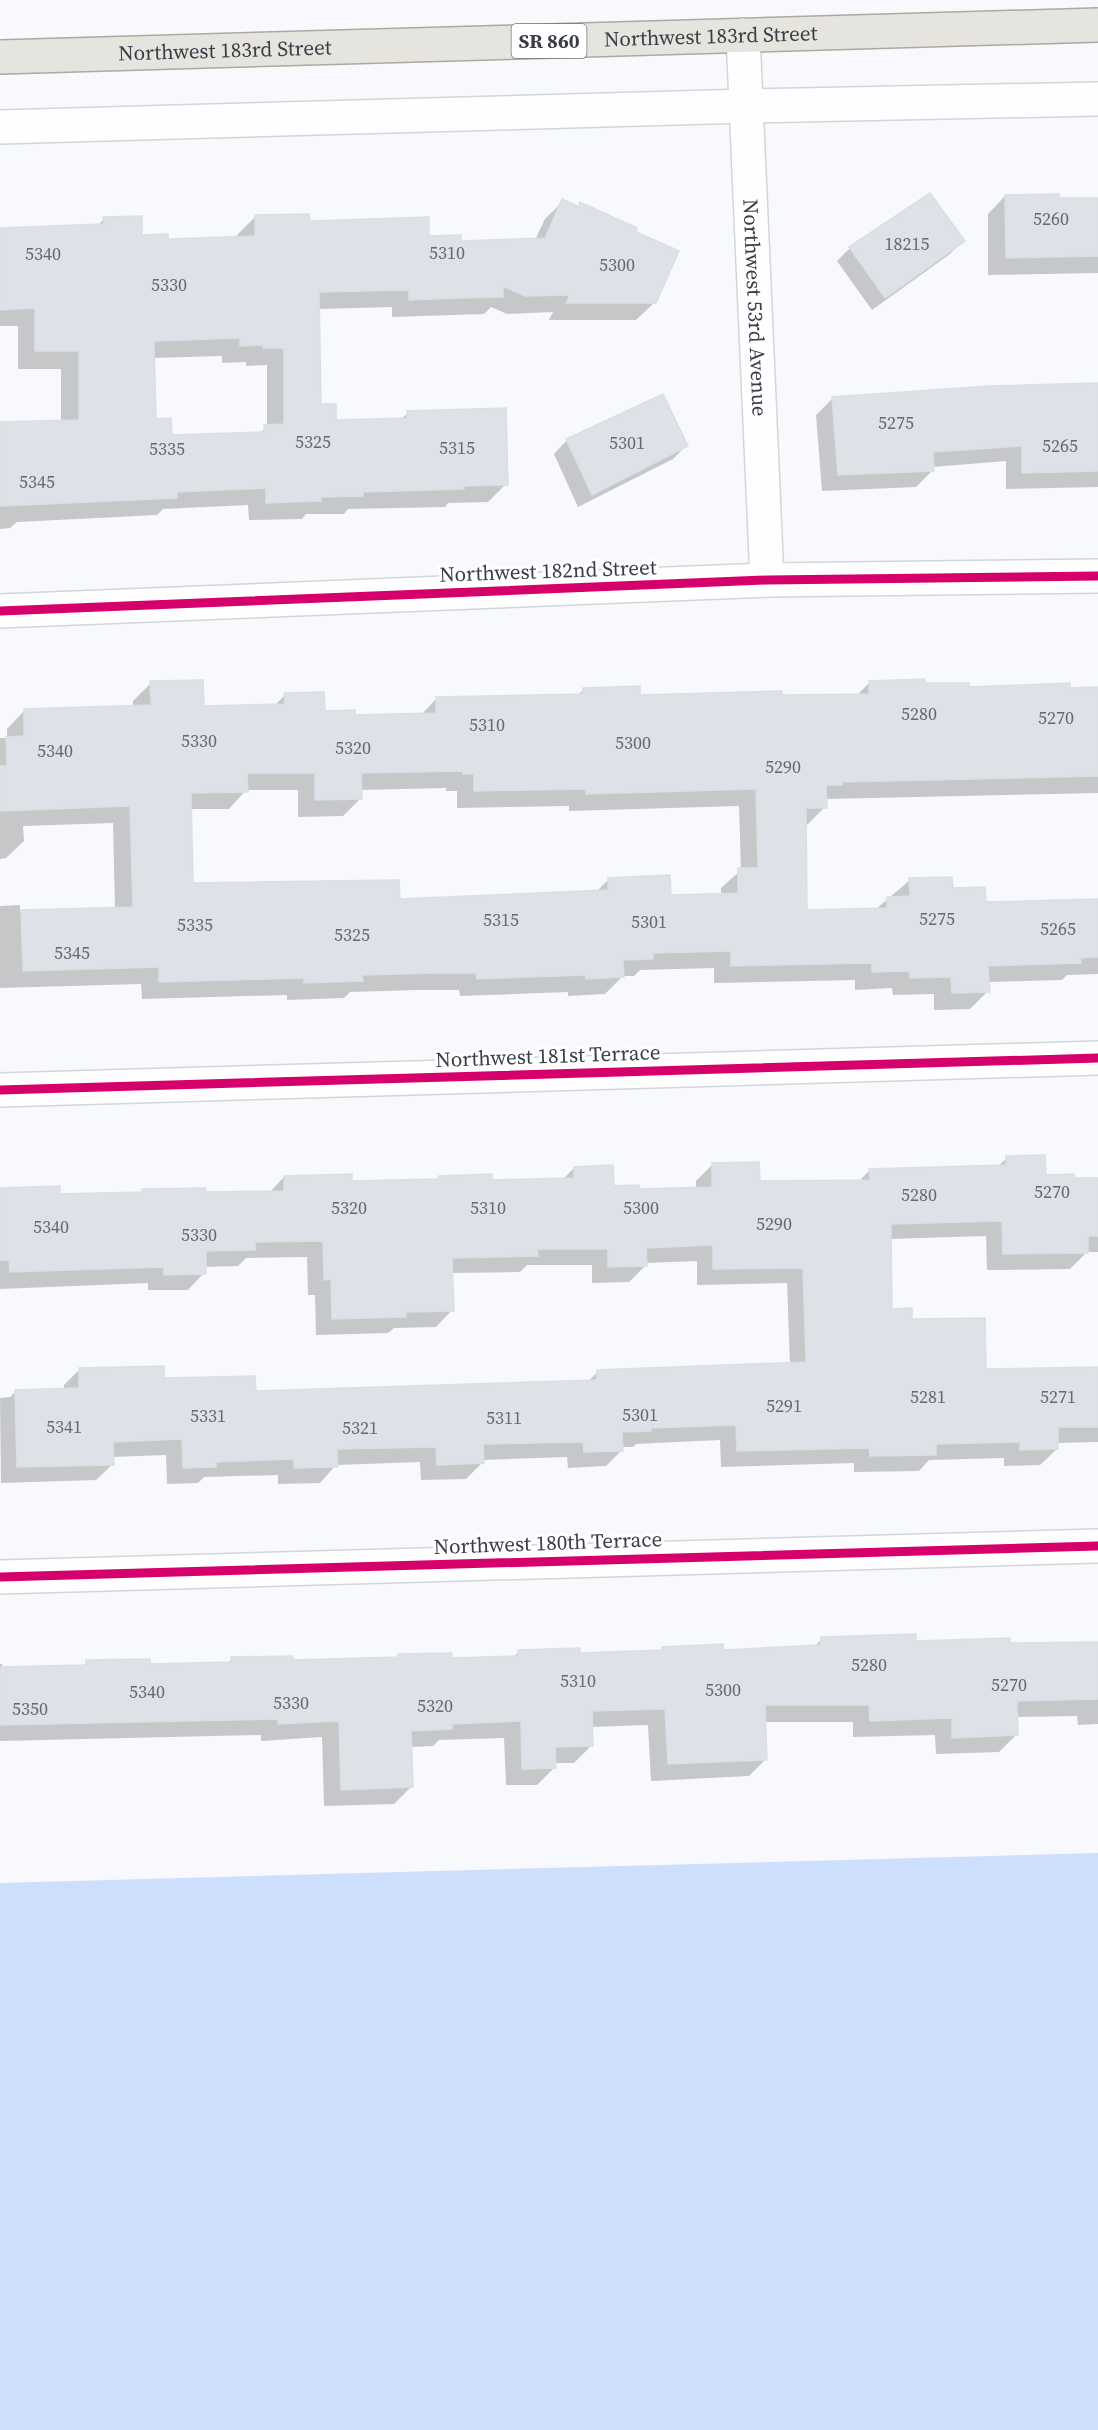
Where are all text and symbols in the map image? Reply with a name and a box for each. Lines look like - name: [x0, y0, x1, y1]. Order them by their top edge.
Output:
- street label: Northwest 183rd Street: [604, 18, 818, 53]
- road number: SR 860: [512, 24, 586, 58]
- street label: Northwest 183rd Street: [118, 32, 332, 68]
- street label: Northwest 53rd Avenue: [736, 198, 775, 417]
- house number: 5260: [1033, 206, 1069, 231]
- house number: 18215: [885, 231, 930, 256]
- house number: 5310: [429, 240, 465, 265]
- house number: 5340: [25, 241, 61, 266]
- house number: 5300: [599, 252, 635, 277]
- house number: 5330: [151, 272, 187, 297]
- house number: 5275: [878, 410, 914, 435]
- house number: 5325: [295, 429, 331, 454]
- house number: 5301: [609, 430, 645, 455]
- house number: 5265: [1042, 433, 1078, 458]
- house number: 5315: [439, 435, 475, 460]
- house number: 5335: [149, 436, 185, 461]
- house number: 5345: [19, 469, 55, 494]
- street label: Northwest 182nd Street: [439, 552, 657, 589]
- house number: 5280: [901, 701, 937, 726]
- house number: 5270: [1038, 705, 1074, 730]
- house number: 5310: [469, 712, 505, 737]
- house number: 5330: [181, 728, 217, 753]
- house number: 5300: [615, 730, 651, 755]
- house number: 5320: [335, 735, 371, 760]
- house number: 5340: [37, 738, 73, 763]
- house number: 5290: [765, 754, 801, 779]
- house number: 5275: [919, 906, 955, 931]
- house number: 5315: [483, 907, 519, 932]
- house number: 5301: [631, 909, 667, 934]
- house number: 5335: [177, 912, 213, 937]
- house number: 5265: [1040, 916, 1076, 941]
- house number: 5325: [334, 922, 370, 947]
- house number: 5345: [54, 940, 90, 965]
- street label: Northwest 181st Terrace: [435, 1037, 661, 1074]
- house number: 5270: [1034, 1179, 1070, 1204]
- house number: 5280: [901, 1182, 937, 1207]
- house number: 5320: [331, 1195, 367, 1220]
- house number: 5310: [470, 1195, 506, 1220]
- house number: 5300: [623, 1195, 659, 1220]
- house number: 5290: [756, 1211, 792, 1236]
- house number: 5340: [33, 1214, 69, 1239]
- house number: 5330: [181, 1222, 217, 1247]
- house number: 5281: [910, 1384, 946, 1409]
- house number: 5271: [1040, 1384, 1076, 1409]
- house number: 5291: [766, 1393, 802, 1418]
- house number: 5301: [622, 1402, 658, 1427]
- house number: 5331: [190, 1403, 226, 1428]
- house number: 5311: [486, 1405, 522, 1430]
- house number: 5341: [46, 1414, 82, 1439]
- house number: 5321: [342, 1415, 378, 1440]
- street label: Northwest 180th Terrace: [433, 1524, 663, 1561]
- house number: 5280: [851, 1652, 887, 1677]
- house number: 5310: [560, 1668, 596, 1693]
- house number: 5270: [991, 1672, 1027, 1697]
- house number: 5300: [705, 1677, 741, 1702]
- house number: 5340: [129, 1679, 165, 1704]
- house number: 5330: [273, 1690, 309, 1715]
- house number: 5320: [417, 1693, 453, 1718]
- house number: 5350: [12, 1696, 48, 1721]

